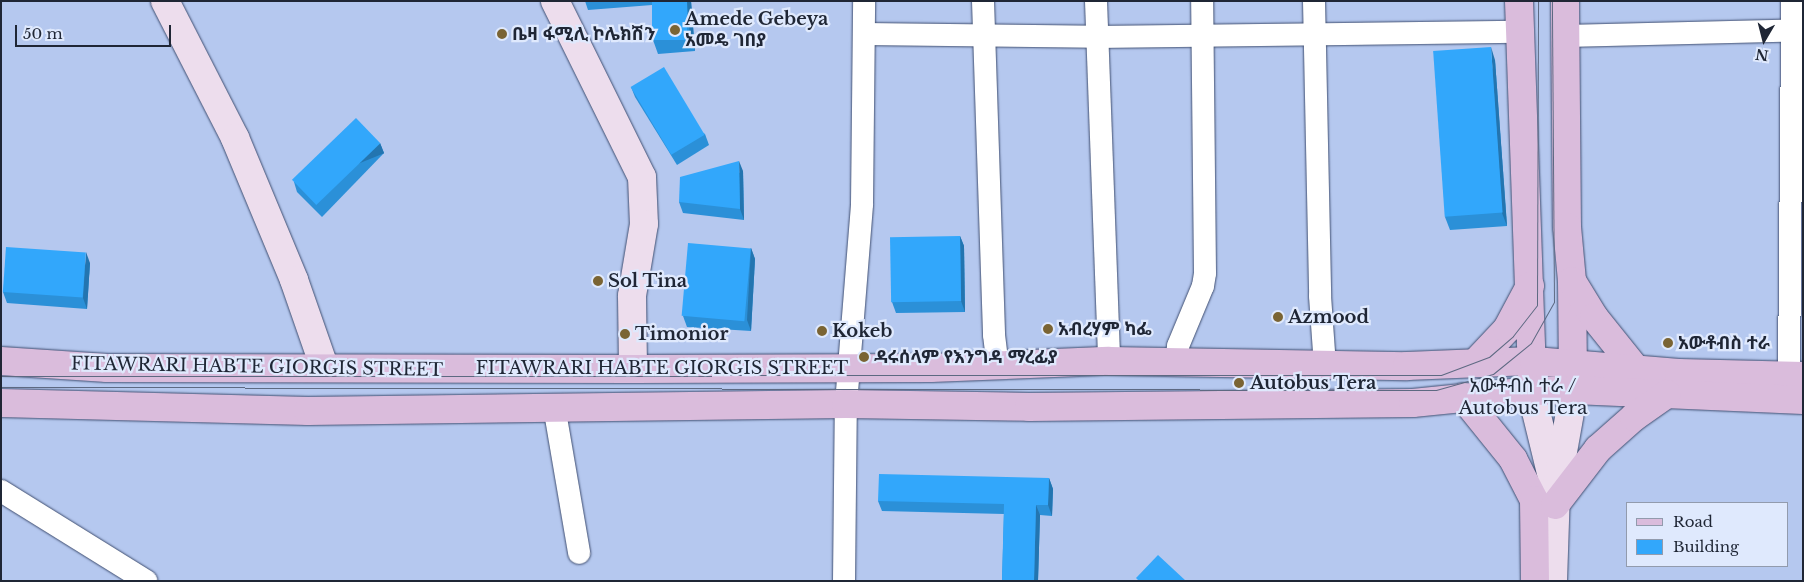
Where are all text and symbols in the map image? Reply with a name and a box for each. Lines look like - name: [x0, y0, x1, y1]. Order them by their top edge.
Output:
- place label: Amede Gebeya አመዴ ገበያ: [685, 9, 828, 52]
- scale bar: [18, 15, 174, 47]
- north arrow: [1739, 15, 1789, 65]
- place label: ቤዛ ፋሚሊ ኮሌክሽን: [512, 23, 655, 45]
- text: 50 m: [23, 24, 63, 43]
- marker: Amede Gebeya አመዴ ገበያ: [669, 24, 681, 36]
- marker: ቤዛ ፋሚሊ ኮሌክሽን: [496, 28, 508, 40]
- text: N: [1754, 45, 1770, 65]
- place label: Sol Tina: [608, 270, 688, 292]
- marker: Sol Tina: [592, 275, 604, 287]
- place label: Azmood: [1288, 306, 1369, 328]
- marker: Azmood: [1272, 311, 1284, 323]
- place label: አብረሃም ካፌ: [1058, 318, 1152, 340]
- place label: Kokeb: [832, 320, 892, 342]
- place label: Timonior: [635, 323, 728, 345]
- marker: አብረሃም ካፌ: [1042, 323, 1054, 335]
- marker: Kokeb: [816, 325, 828, 337]
- marker: Timonior: [619, 328, 631, 340]
- place label: አውቶብስ ተራ: [1678, 332, 1770, 354]
- marker: አውቶብስ ተራ: [1662, 337, 1674, 349]
- place label: ዳሩሰላም የእንግዳ ማረፊያ: [874, 346, 1058, 368]
- marker: ዳሩሰላም የእንግዳ ማረፊያ: [858, 351, 870, 363]
- street label: FITAWRARI HABTE GIORGIS STREET: [71, 353, 443, 381]
- street label: FITAWRARI HABTE GIORGIS STREET: [476, 357, 848, 379]
- place label: Autobus Tera: [1250, 372, 1377, 394]
- district label: አውቶብስ ተራ / Autobus Tera: [1451, 375, 1595, 419]
- marker: Autobus Tera: [1232, 376, 1246, 390]
- legend: [1626, 502, 1789, 567]
- text: Road: [1673, 512, 1713, 531]
- text: Building: [1673, 537, 1739, 556]

